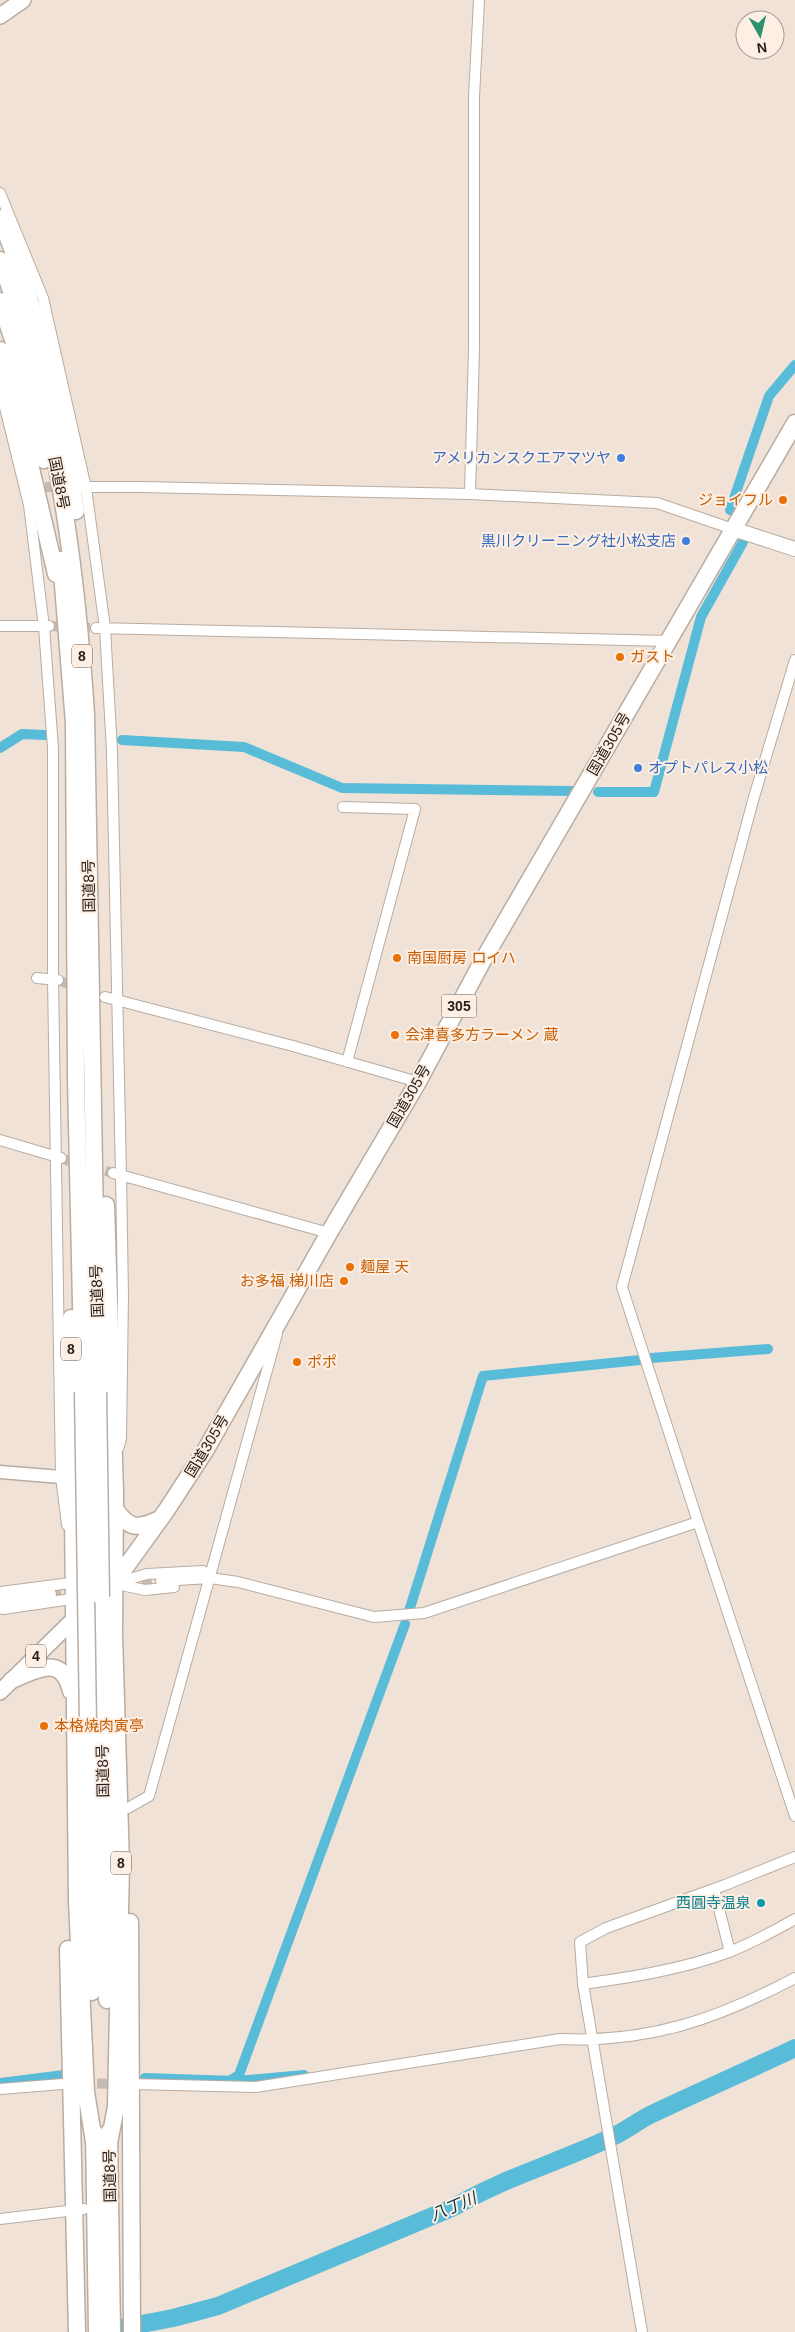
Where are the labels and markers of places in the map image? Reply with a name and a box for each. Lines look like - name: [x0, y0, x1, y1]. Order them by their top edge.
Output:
- place label: アメリカンスクエアマツヤ: [432, 449, 611, 466]
- marker: アメリカンスクエアマツヤ: [615, 452, 627, 464]
- place label: ジョイフル: [698, 491, 773, 508]
- marker: ジョイフル: [777, 494, 789, 506]
- place label: 黒川クリーニング社小松支店: [481, 532, 676, 549]
- marker: 黒川クリーニング社小松支店: [680, 535, 692, 547]
- place label: ガスト: [630, 648, 675, 665]
- marker: ガスト: [614, 651, 626, 663]
- place label: オプトパレス小松: [648, 759, 768, 776]
- marker: オプトパレス小松: [632, 762, 644, 774]
- place label: 南国厨房 ロイハ: [407, 949, 516, 966]
- marker: 南国厨房 ロイハ: [391, 952, 403, 964]
- place label: 会津喜多方ラーメン 蔵: [405, 1026, 559, 1043]
- marker: 会津喜多方ラーメン 蔵: [389, 1029, 401, 1041]
- place label: 麺屋 天: [360, 1258, 409, 1275]
- marker: 麺屋 天: [344, 1261, 356, 1273]
- place label: お多福 梯川店: [240, 1272, 334, 1289]
- marker: お多福 梯川店: [338, 1275, 350, 1287]
- place label: ポポ: [307, 1353, 337, 1370]
- marker: ポポ: [291, 1356, 303, 1368]
- place label: 本格焼肉寅亭: [54, 1717, 144, 1734]
- marker: 本格焼肉寅亭: [38, 1720, 50, 1732]
- place label: 西圓寺温泉: [676, 1894, 751, 1911]
- marker: 西圓寺温泉: [755, 1897, 767, 1909]

